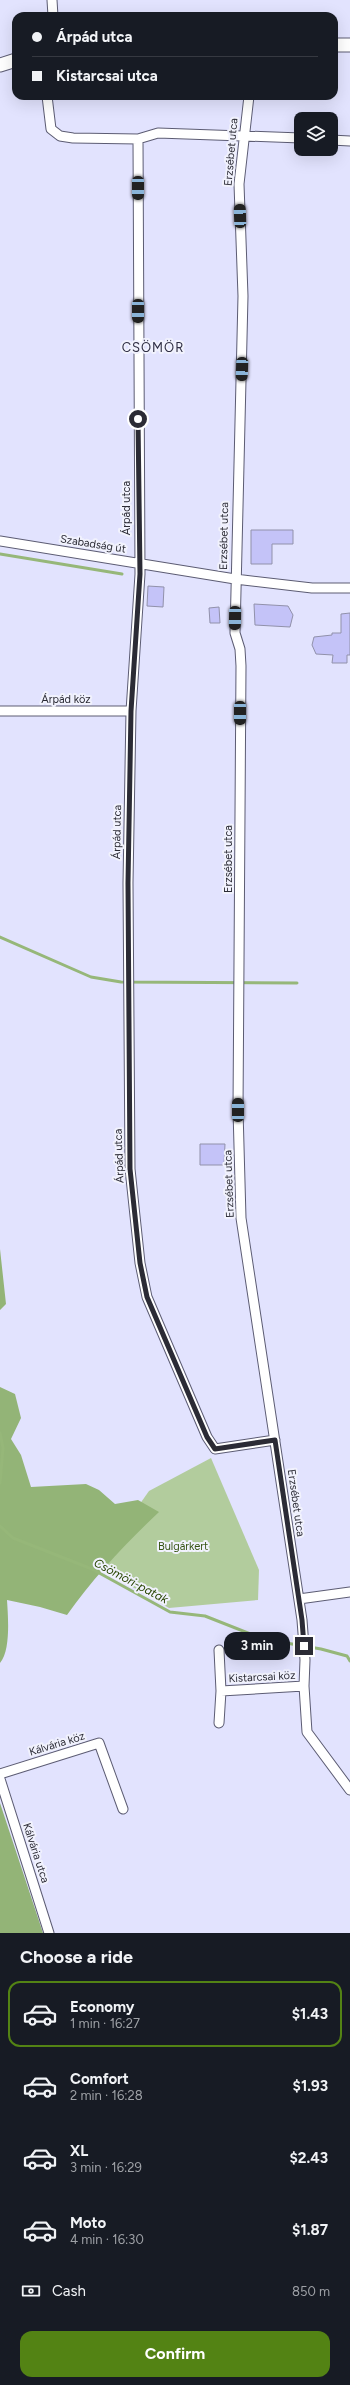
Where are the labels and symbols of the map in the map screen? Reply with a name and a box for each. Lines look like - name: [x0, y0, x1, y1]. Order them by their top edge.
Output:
- street label: Erzsébet utca: [222, 118, 240, 186]
- car: [132, 176, 144, 200]
- car: [234, 204, 246, 228]
- car: [132, 299, 144, 323]
- district label: CSÖMÖR: [122, 339, 184, 355]
- car: [236, 357, 248, 381]
- route start: [129, 410, 147, 428]
- street label: Árpád utca: [120, 481, 133, 535]
- street label: Erzsébet utca: [217, 502, 231, 570]
- street label: Szabadság út: [59, 532, 127, 556]
- car: [229, 606, 241, 630]
- street label: Árpád köz: [41, 693, 91, 706]
- car: [234, 701, 246, 725]
- street label: Árpád utca: [110, 805, 124, 859]
- street label: Erzsébet utca: [222, 825, 235, 893]
- car: [232, 1098, 244, 1122]
- street label: Árpád utca: [112, 1129, 126, 1183]
- street label: Erzsébet utca: [221, 1150, 237, 1218]
- street label: Erzsébet utca: [285, 1468, 307, 1538]
- park label: Bulgárkert: [158, 1540, 208, 1553]
- water label: Csömöri-patak: [92, 1556, 172, 1607]
- callout: 3 min: [224, 1632, 290, 1660]
- route end: [295, 1637, 313, 1655]
- street label: Kistarcsai köz: [228, 1669, 296, 1685]
- street label: Kálvária köz: [28, 1729, 86, 1759]
- street label: Kálvária utca: [20, 1821, 52, 1885]

